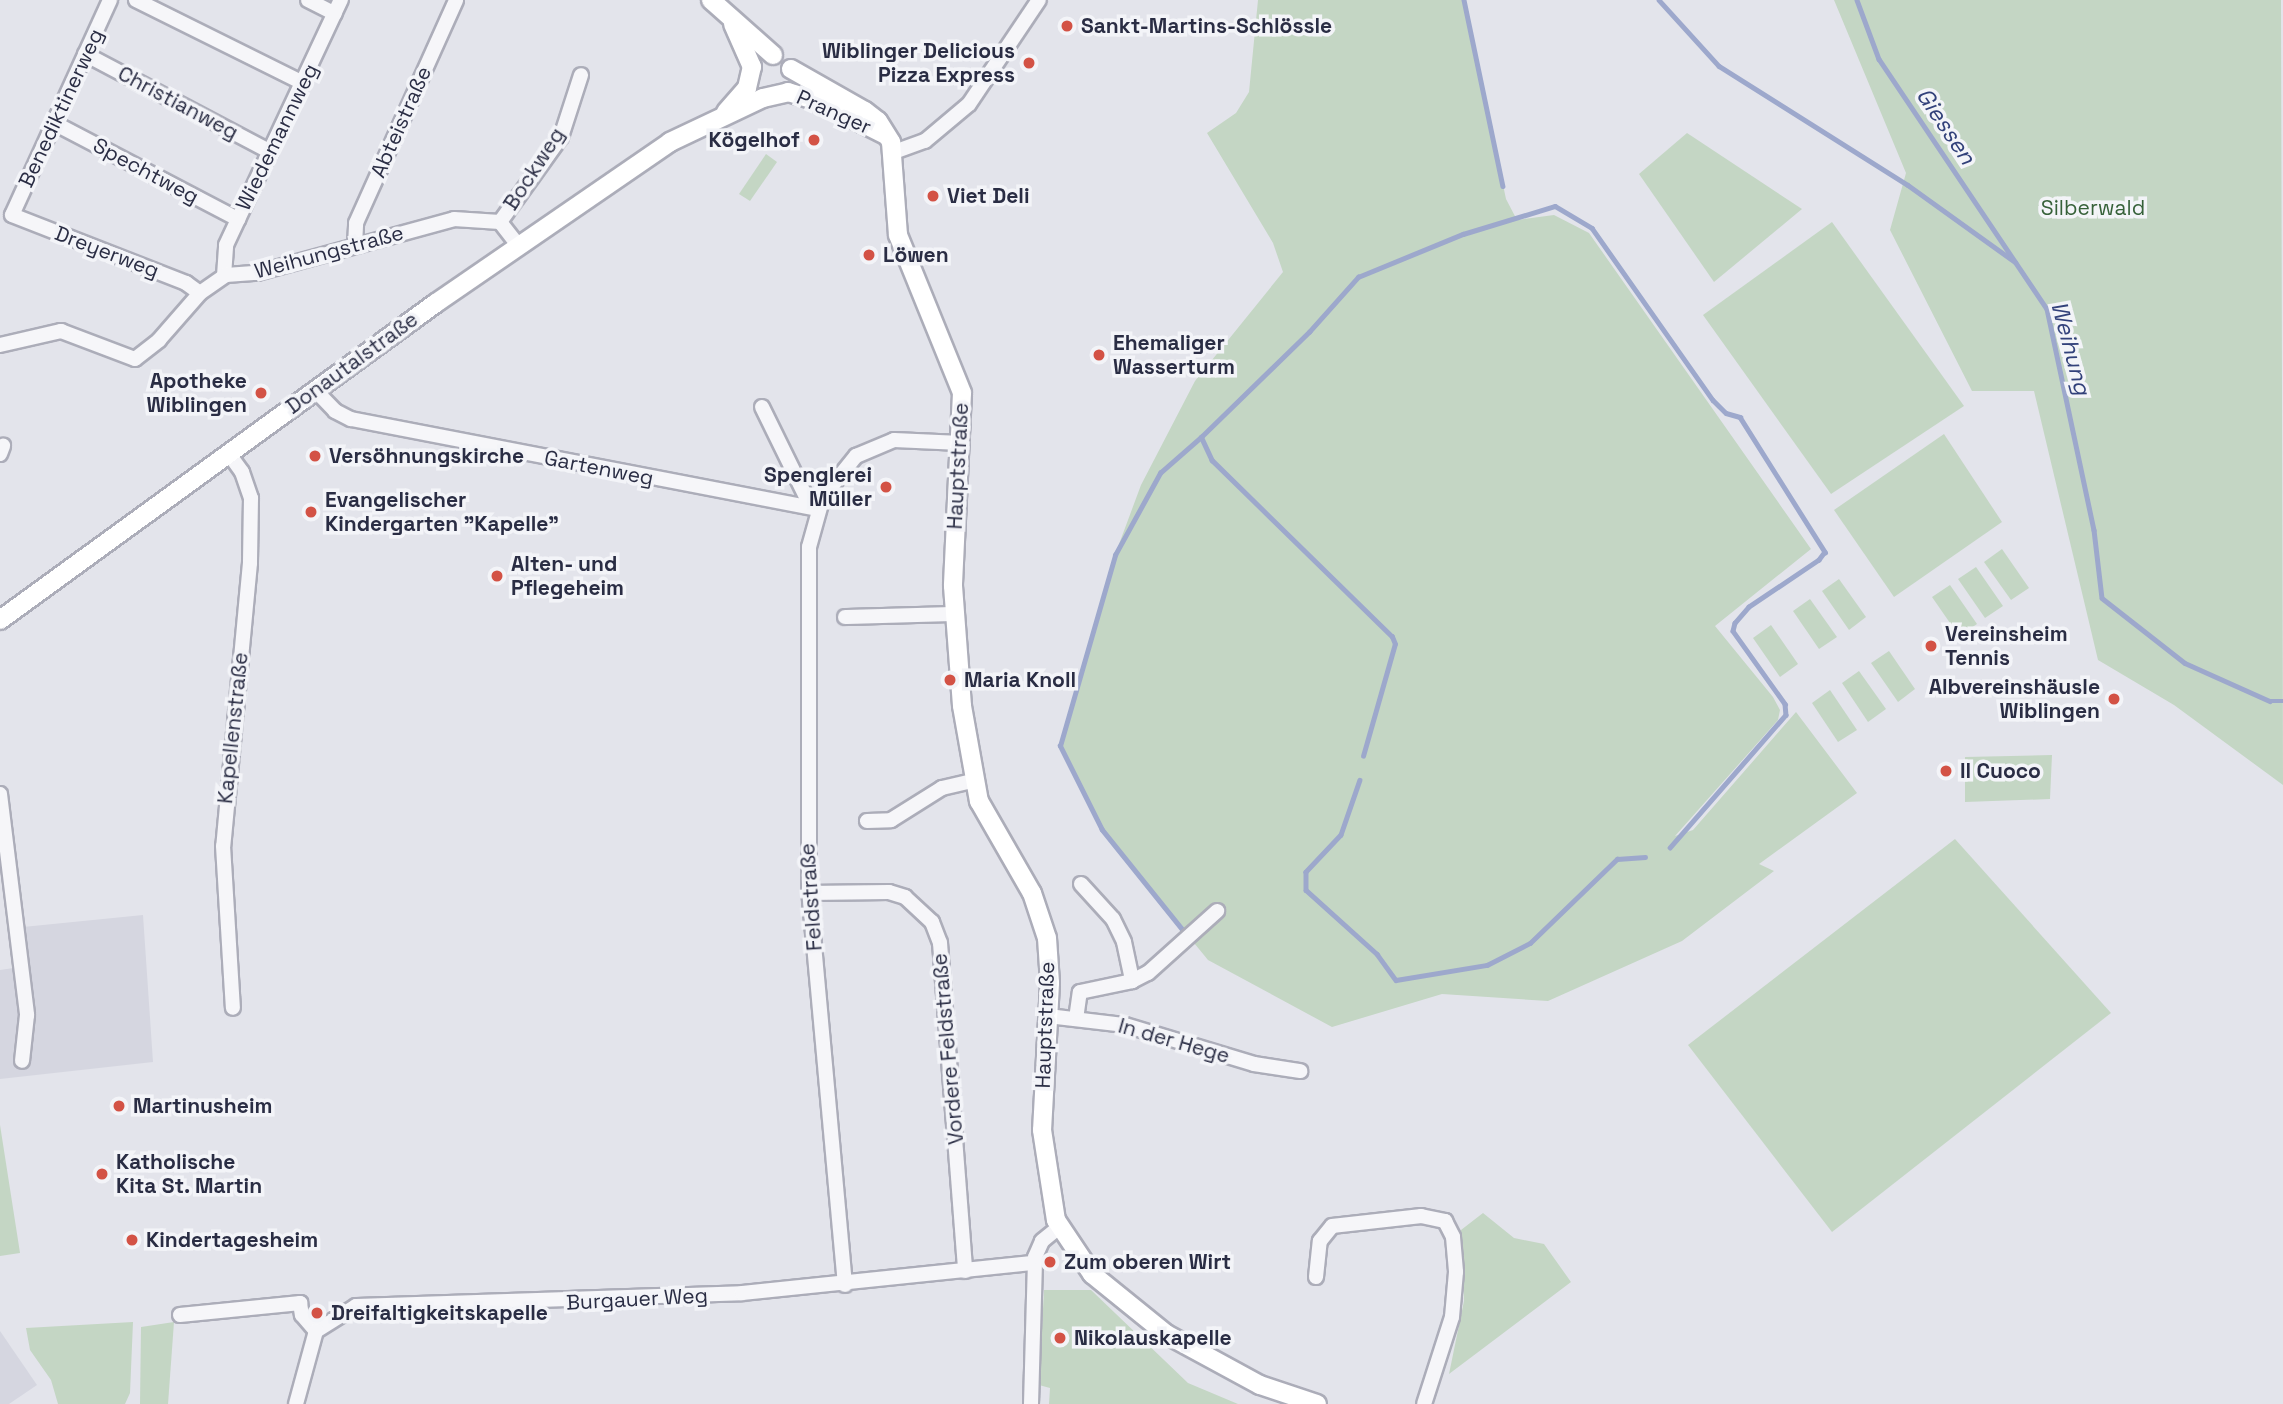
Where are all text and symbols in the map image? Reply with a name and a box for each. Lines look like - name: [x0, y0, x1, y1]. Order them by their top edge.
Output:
- place label: Sankt-Martins-Schlössle: [1081, 13, 1332, 39]
- marker: Sankt-Martins-Schlössle: [1059, 18, 1075, 34]
- street label: Benediktinerweg: [13, 25, 109, 191]
- place label: Wiblinger Delicious Pizza Express: [822, 38, 1015, 88]
- marker: Wiblinger Delicious Pizza Express: [1021, 55, 1037, 71]
- street label: Wiedemannweg: [231, 59, 323, 215]
- street label: Christianweg: [114, 61, 242, 145]
- street label: Abteistraße: [365, 63, 437, 181]
- water label: Giessen: [1910, 82, 1982, 170]
- street label: Pranger: [793, 84, 875, 140]
- street label: Bockweg: [498, 123, 570, 215]
- place label: Kögelhof: [709, 127, 800, 153]
- marker: Kögelhof: [806, 132, 822, 148]
- street label: Spechtweg: [89, 133, 203, 209]
- place label: Viet Deli: [947, 183, 1030, 209]
- marker: Viet Deli: [925, 188, 941, 204]
- park label: Silberwald: [2041, 195, 2145, 221]
- street label: Weihungstraße: [252, 220, 406, 284]
- street label: Dreyerweg: [51, 221, 163, 283]
- place label: Löwen: [883, 242, 949, 268]
- marker: Löwen: [861, 247, 877, 263]
- water label: Weihung: [2045, 298, 2097, 398]
- street label: Donautalstraße: [281, 307, 423, 419]
- place label: Ehemaliger Wasserturm: [1113, 330, 1235, 380]
- marker: Ehemaliger Wasserturm: [1091, 347, 1107, 363]
- place label: Apotheke Wiblingen: [147, 368, 247, 418]
- marker: Apotheke Wiblingen: [253, 385, 269, 401]
- street label: Hauptstraße: [942, 402, 974, 530]
- place label: Versöhnungskirche: [329, 443, 524, 469]
- street label: Gartenweg: [542, 445, 656, 491]
- marker: Versöhnungskirche: [307, 448, 323, 464]
- place label: Spenglerei Müller: [764, 462, 872, 512]
- marker: Spenglerei Müller: [878, 479, 894, 495]
- place label: Evangelischer Kindergarten "Kapelle": [325, 487, 559, 537]
- marker: Evangelischer Kindergarten "Kapelle": [303, 504, 319, 520]
- place label: Alten- und Pflegeheim: [511, 551, 624, 601]
- marker: Alten- und Pflegeheim: [489, 568, 505, 584]
- place label: Vereinsheim Tennis: [1945, 621, 2068, 671]
- marker: Vereinsheim Tennis: [1923, 638, 1939, 654]
- street label: Kapellenstraße: [213, 651, 253, 805]
- place label: Maria Knoll: [964, 667, 1076, 693]
- marker: Maria Knoll: [942, 672, 958, 688]
- place label: Albvereinshäusle Wiblingen: [1929, 674, 2100, 724]
- marker: Albvereinshäusle Wiblingen: [2106, 691, 2122, 707]
- place label: Il Cuoco: [1960, 758, 2041, 784]
- marker: Il Cuoco: [1938, 763, 1954, 779]
- street label: Feldstraße: [795, 842, 827, 952]
- street label: Vordere Feldstraße: [927, 952, 969, 1146]
- street label: Hauptstraße: [1030, 961, 1060, 1089]
- street label: In der Hege: [1115, 1013, 1233, 1069]
- place label: Martinusheim: [133, 1093, 272, 1119]
- marker: Martinusheim: [111, 1098, 127, 1114]
- place label: Katholische Kita St. Martin: [116, 1149, 263, 1199]
- marker: Katholische Kita St. Martin: [94, 1166, 110, 1182]
- place label: Kindertagesheim: [146, 1227, 318, 1253]
- marker: Kindertagesheim: [124, 1232, 140, 1248]
- place label: Zum oberen Wirt: [1064, 1249, 1231, 1275]
- marker: Zum oberen Wirt: [1042, 1254, 1058, 1270]
- street label: Burgauer Weg: [565, 1283, 709, 1315]
- place label: Dreifaltigkeitskapelle: [331, 1300, 548, 1326]
- marker: Dreifaltigkeitskapelle: [309, 1305, 325, 1321]
- place label: Nikolauskapelle: [1074, 1325, 1232, 1351]
- marker: Nikolauskapelle: [1052, 1330, 1068, 1346]

